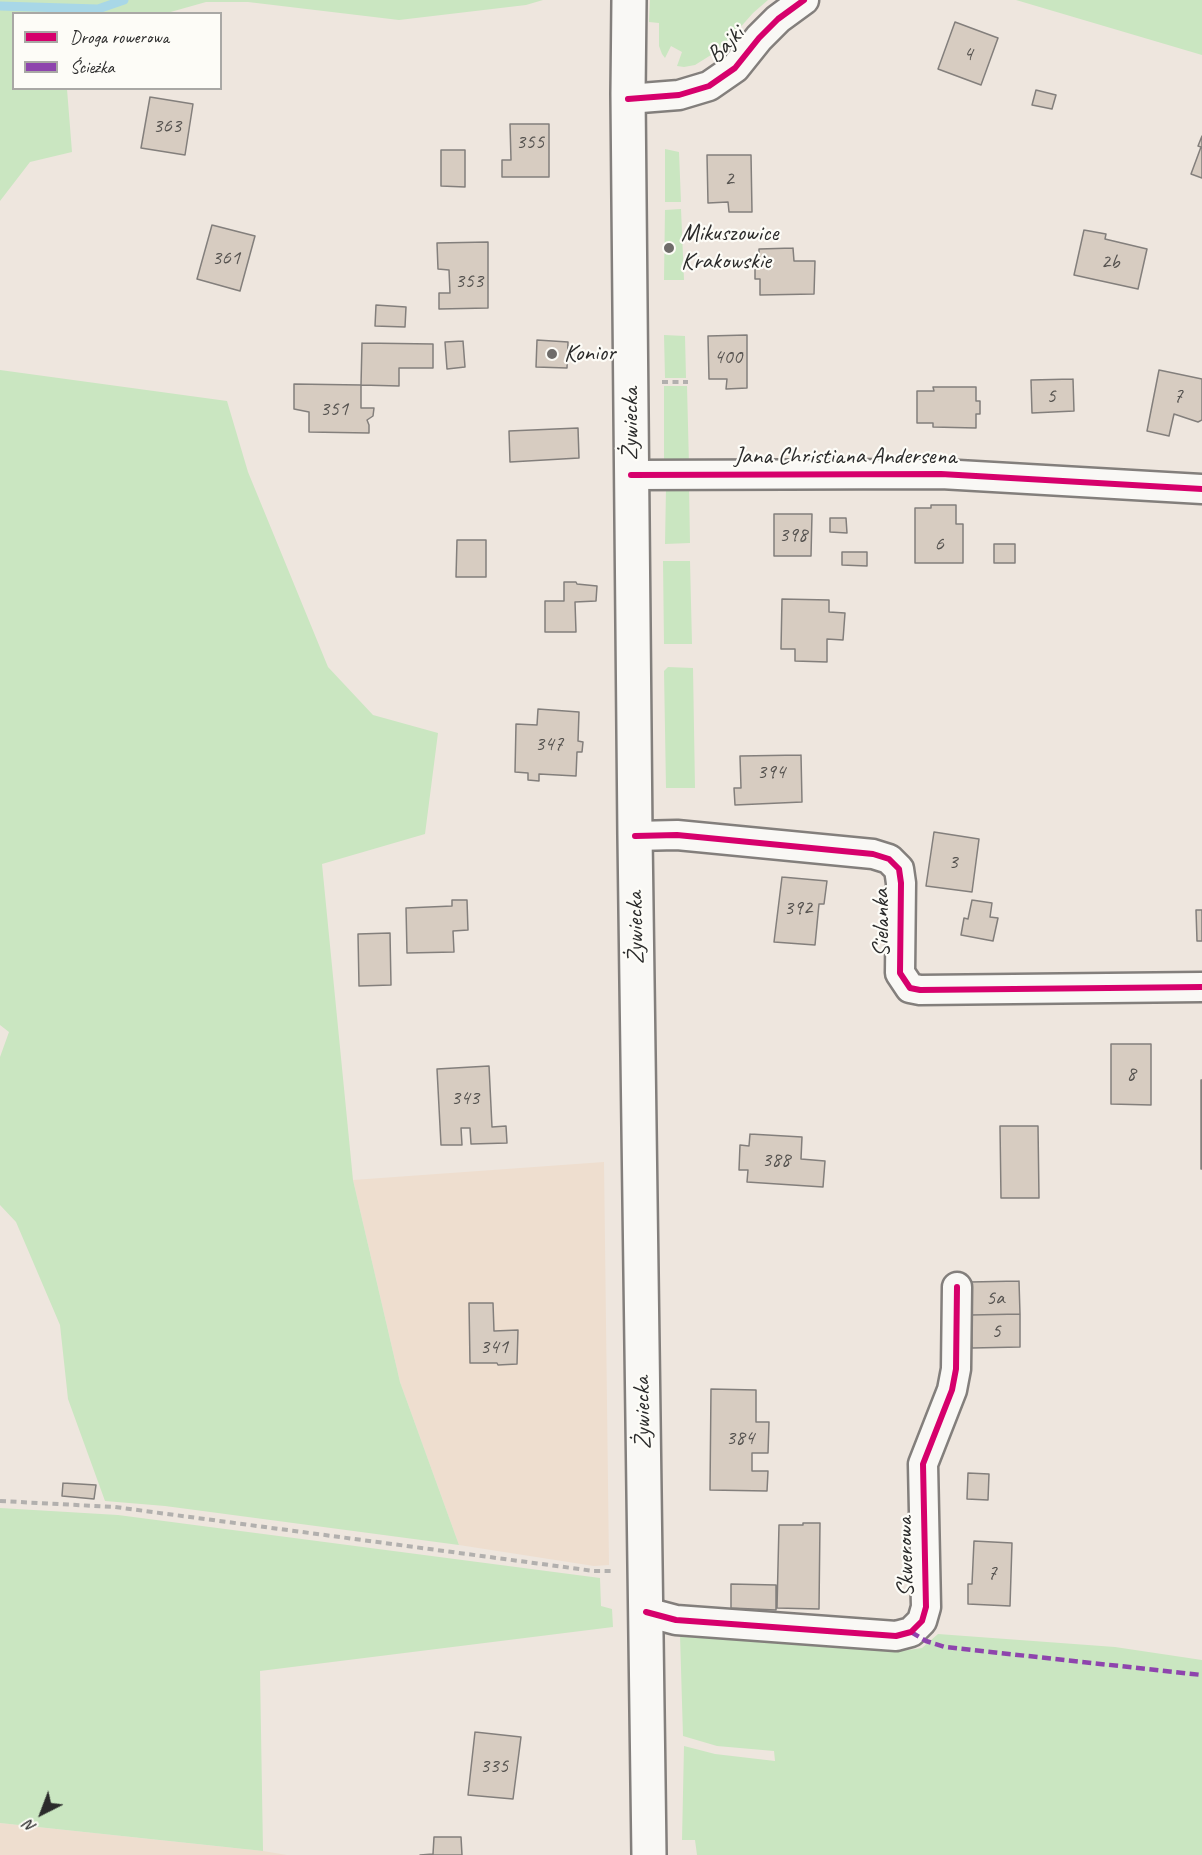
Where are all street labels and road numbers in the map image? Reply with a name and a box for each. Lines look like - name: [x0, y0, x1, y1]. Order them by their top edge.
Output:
- street label: Bajki: [701, 20, 751, 70]
- street label: Żywiecka: [617, 388, 645, 460]
- street label: Jana Christiana Andersena: [734, 443, 956, 471]
- street label: Sielanka: [868, 889, 896, 957]
- street label: Żywiecka: [621, 891, 651, 965]
- street label: Żywiecka: [628, 1376, 658, 1450]
- street label: Skwerowa: [891, 1517, 921, 1597]

